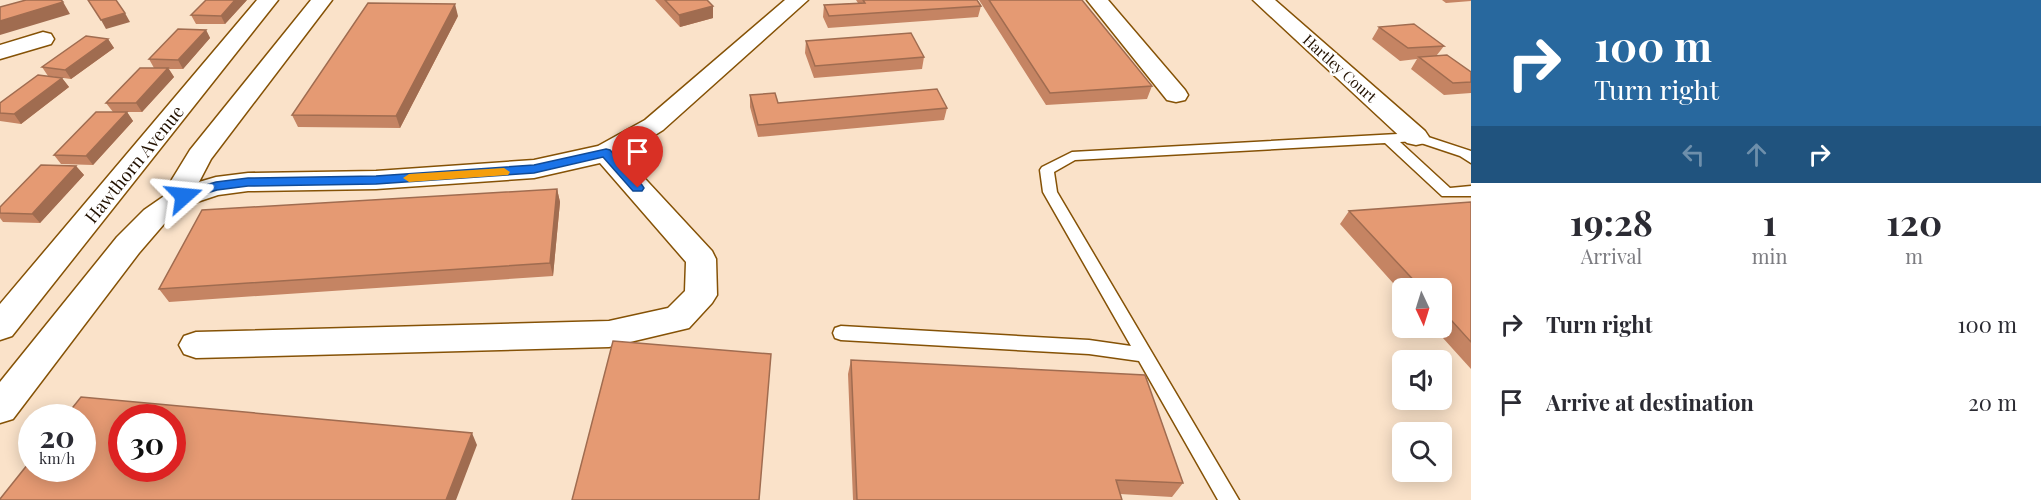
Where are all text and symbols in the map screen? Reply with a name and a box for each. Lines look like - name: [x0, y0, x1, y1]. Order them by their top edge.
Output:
- text: 100 m: [1594, 17, 1712, 73]
- icon: right: [1495, 24, 1573, 102]
- street label: Hartley Court: [1299, 30, 1382, 107]
- text: Turn right: [1594, 71, 1719, 107]
- street label: Hawthorn Avenue: [79, 100, 189, 228]
- pin: [612, 126, 663, 188]
- icon: arrive: [621, 135, 654, 168]
- icon: left: [1677, 138, 1710, 171]
- icon: ahead: [1740, 138, 1773, 171]
- icon: right: [1803, 138, 1836, 171]
- position arrow: [152, 164, 216, 228]
- text: 19:28: [1570, 197, 1653, 245]
- text: 1: [1763, 197, 1777, 245]
- text: 120: [1886, 197, 1942, 245]
- text: Arrival: [1581, 242, 1642, 269]
- text: min: [1752, 242, 1787, 269]
- text: m: [1905, 242, 1923, 269]
- north arrow: [1392, 278, 1452, 338]
- map controls: [1392, 278, 1452, 482]
- icon: right: [1495, 308, 1528, 341]
- text: Turn right: [1546, 309, 1652, 339]
- text: 100 m: [1957, 309, 2017, 339]
- button: sound: [1392, 350, 1452, 410]
- icon: arrive: [1495, 386, 1528, 419]
- text: Arrive at destination: [1546, 387, 1754, 417]
- text: 20 m: [1968, 387, 2017, 417]
- speed limit sign: 30: [108, 404, 186, 482]
- text: 20: [39, 416, 75, 456]
- button: search: [1392, 422, 1452, 482]
- text: km/h: [39, 448, 75, 468]

